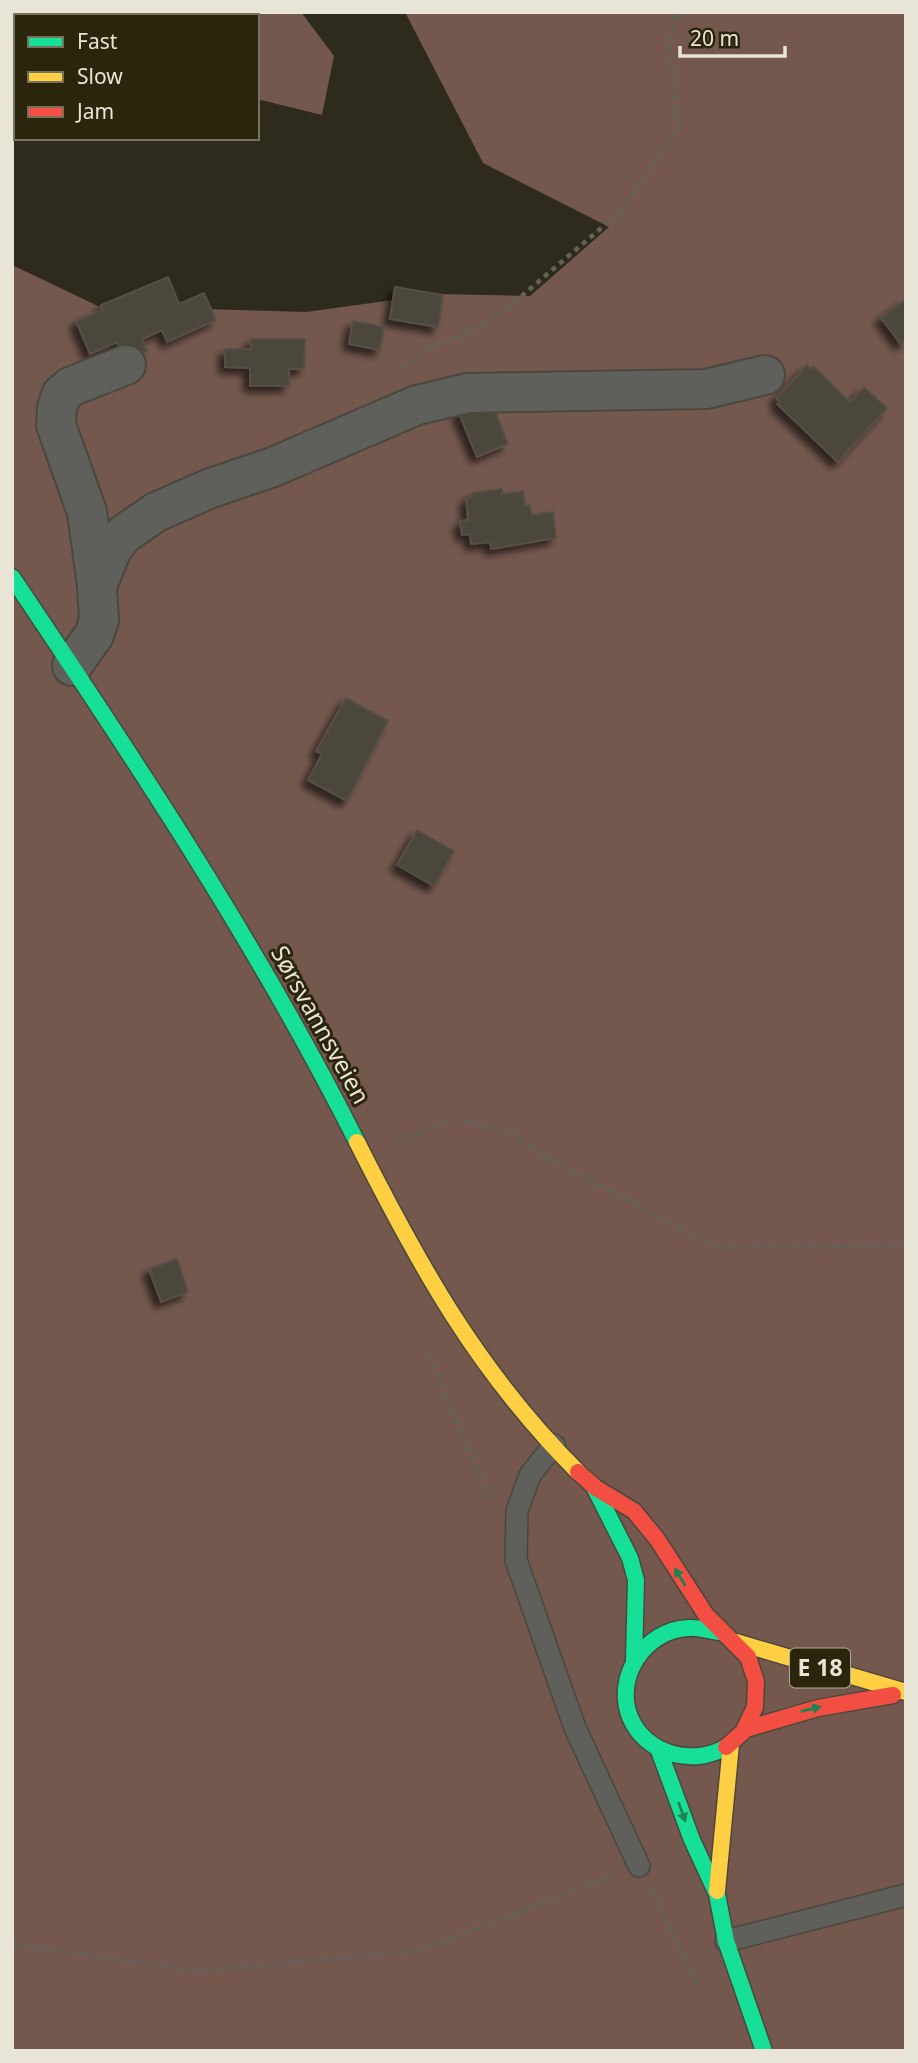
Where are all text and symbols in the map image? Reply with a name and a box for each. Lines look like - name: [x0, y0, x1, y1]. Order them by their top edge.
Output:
- legend: [14, 14, 259, 140]
- scale bar: [680, 14, 785, 58]
- text: 20 m: [690, 24, 739, 52]
- text: Fast: [77, 27, 118, 55]
- text: Slow: [77, 62, 123, 90]
- text: Jam: [75, 97, 114, 125]
- street label: Sørsvannsveien: [264, 939, 378, 1109]
- one-way arrow: [674, 1567, 686, 1586]
- road number: E 18: [790, 1648, 850, 1688]
- one-way arrow: [800, 1703, 822, 1714]
- one-way arrow: [677, 1802, 688, 1823]

